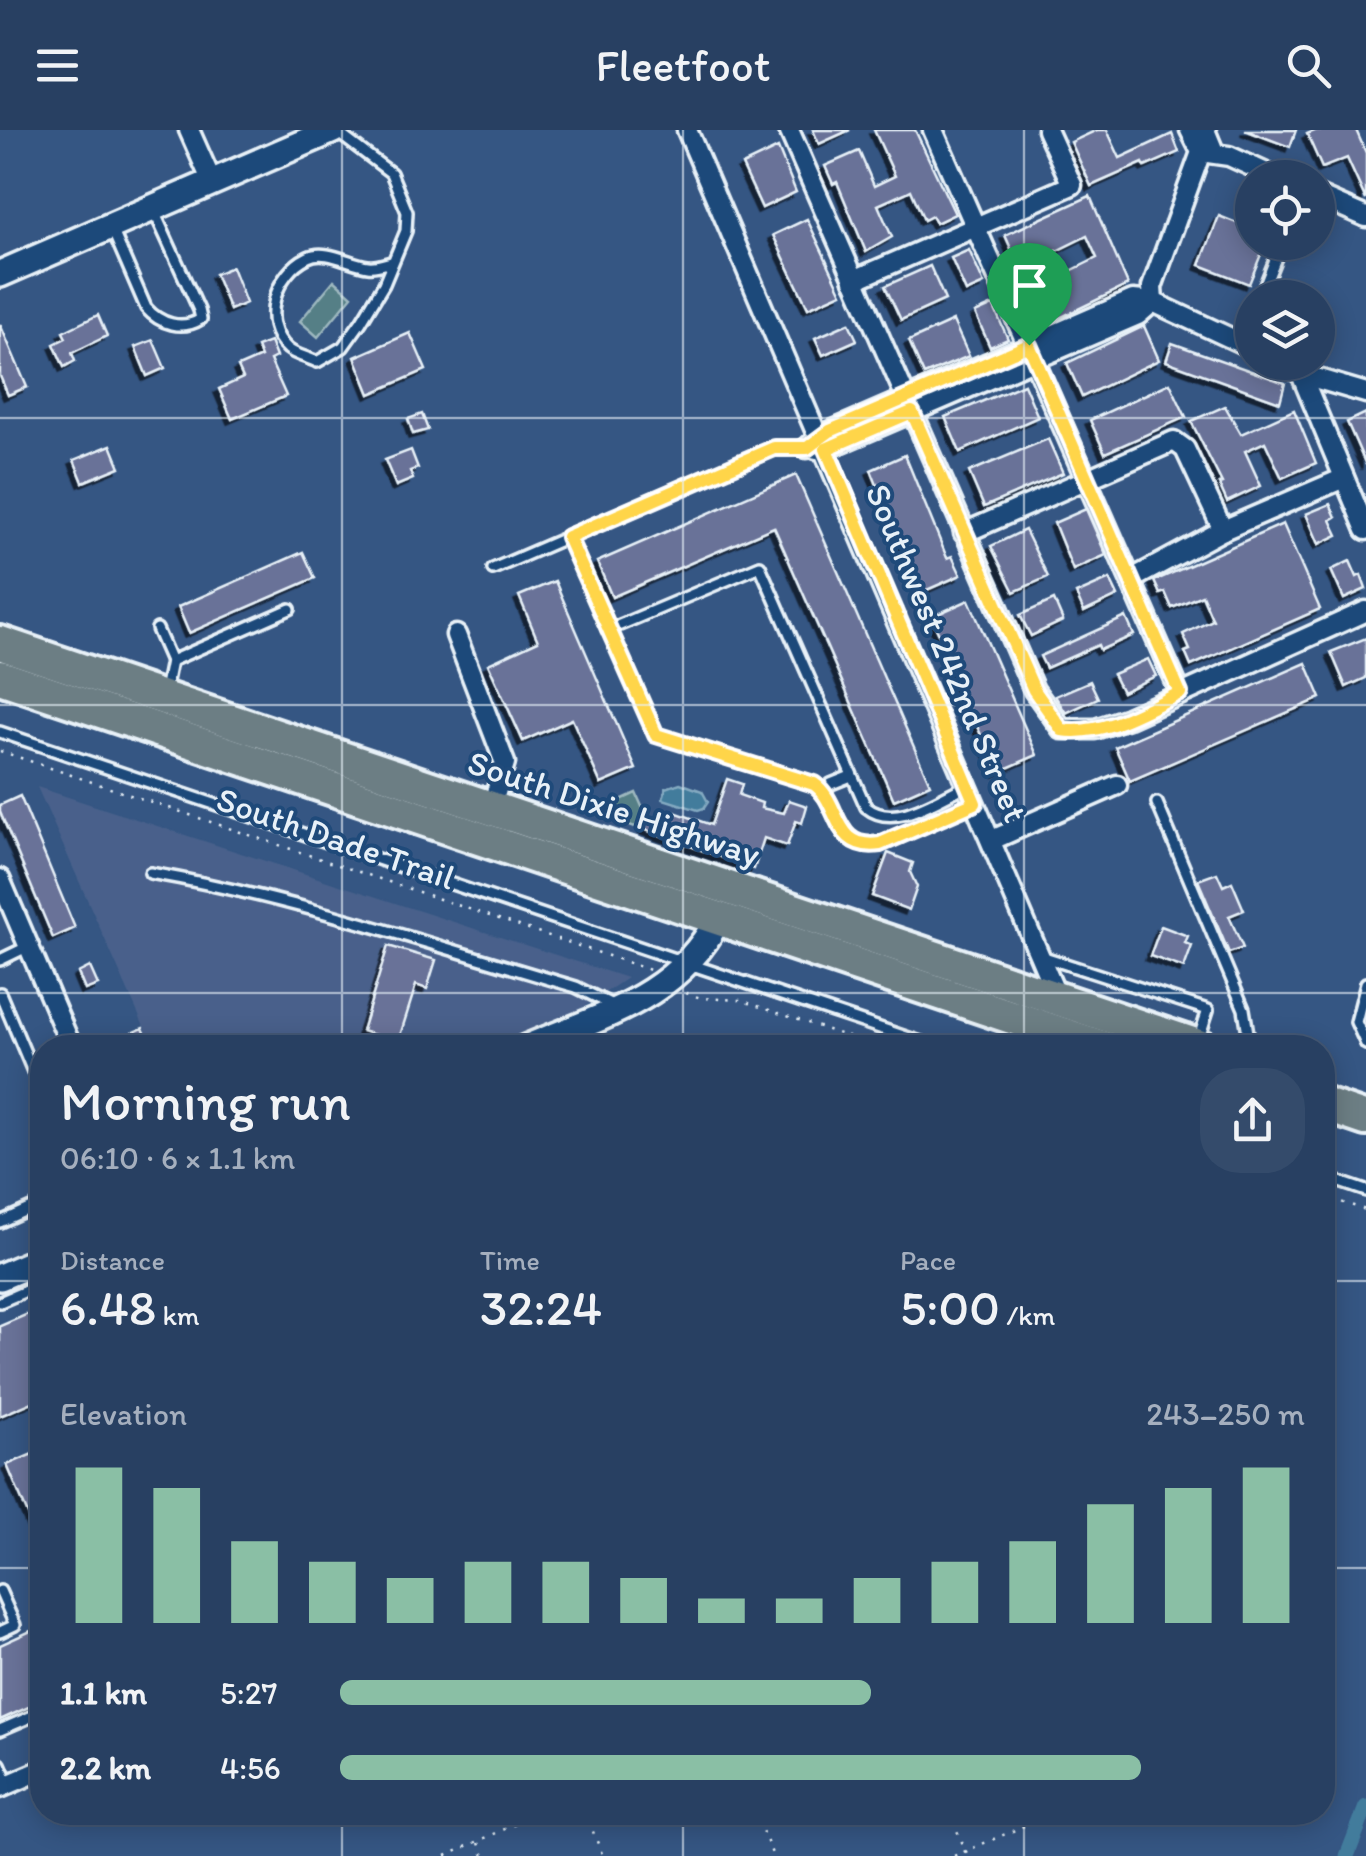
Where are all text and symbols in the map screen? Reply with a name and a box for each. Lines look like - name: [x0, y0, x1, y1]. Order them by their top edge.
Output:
- icon: menu: [30, 38, 85, 93]
- text: Fleetfoot: [595, 38, 771, 92]
- icon: search: [1281, 38, 1336, 93]
- map controls: [1235, 160, 1335, 380]
- button: locate: [1235, 160, 1335, 260]
- pin: [987, 243, 1072, 346]
- icon: arrive: [1002, 258, 1057, 313]
- button: layers: [1235, 280, 1335, 380]
- street label: Southwest 242nd Street: [857, 478, 1037, 828]
- street label: South Dixie Highway: [463, 741, 765, 875]
- street label: South Dade Trail: [211, 778, 461, 898]
- text: Morning run: [60, 1068, 351, 1134]
- button: share: [1200, 1068, 1305, 1173]
- text: 06:10 · 6 × 1.1 km: [60, 1139, 295, 1177]
- text: Distance: [60, 1243, 165, 1277]
- text: Time: [480, 1243, 540, 1277]
- text: Pace: [900, 1243, 956, 1277]
- text: 6.48: [60, 1277, 156, 1338]
- text: 32:24: [480, 1277, 602, 1338]
- text: 5:00: [900, 1277, 1000, 1338]
- text: km: [156, 1298, 200, 1332]
- text: /km: [1000, 1298, 1055, 1332]
- text: Elevation: [60, 1395, 187, 1433]
- text: 243–250 m: [1146, 1395, 1305, 1433]
- text: 1.1 km: [60, 1674, 147, 1712]
- text: 5:27: [220, 1674, 277, 1712]
- text: 2.2 km: [60, 1749, 151, 1787]
- text: 4:56: [220, 1749, 281, 1787]

